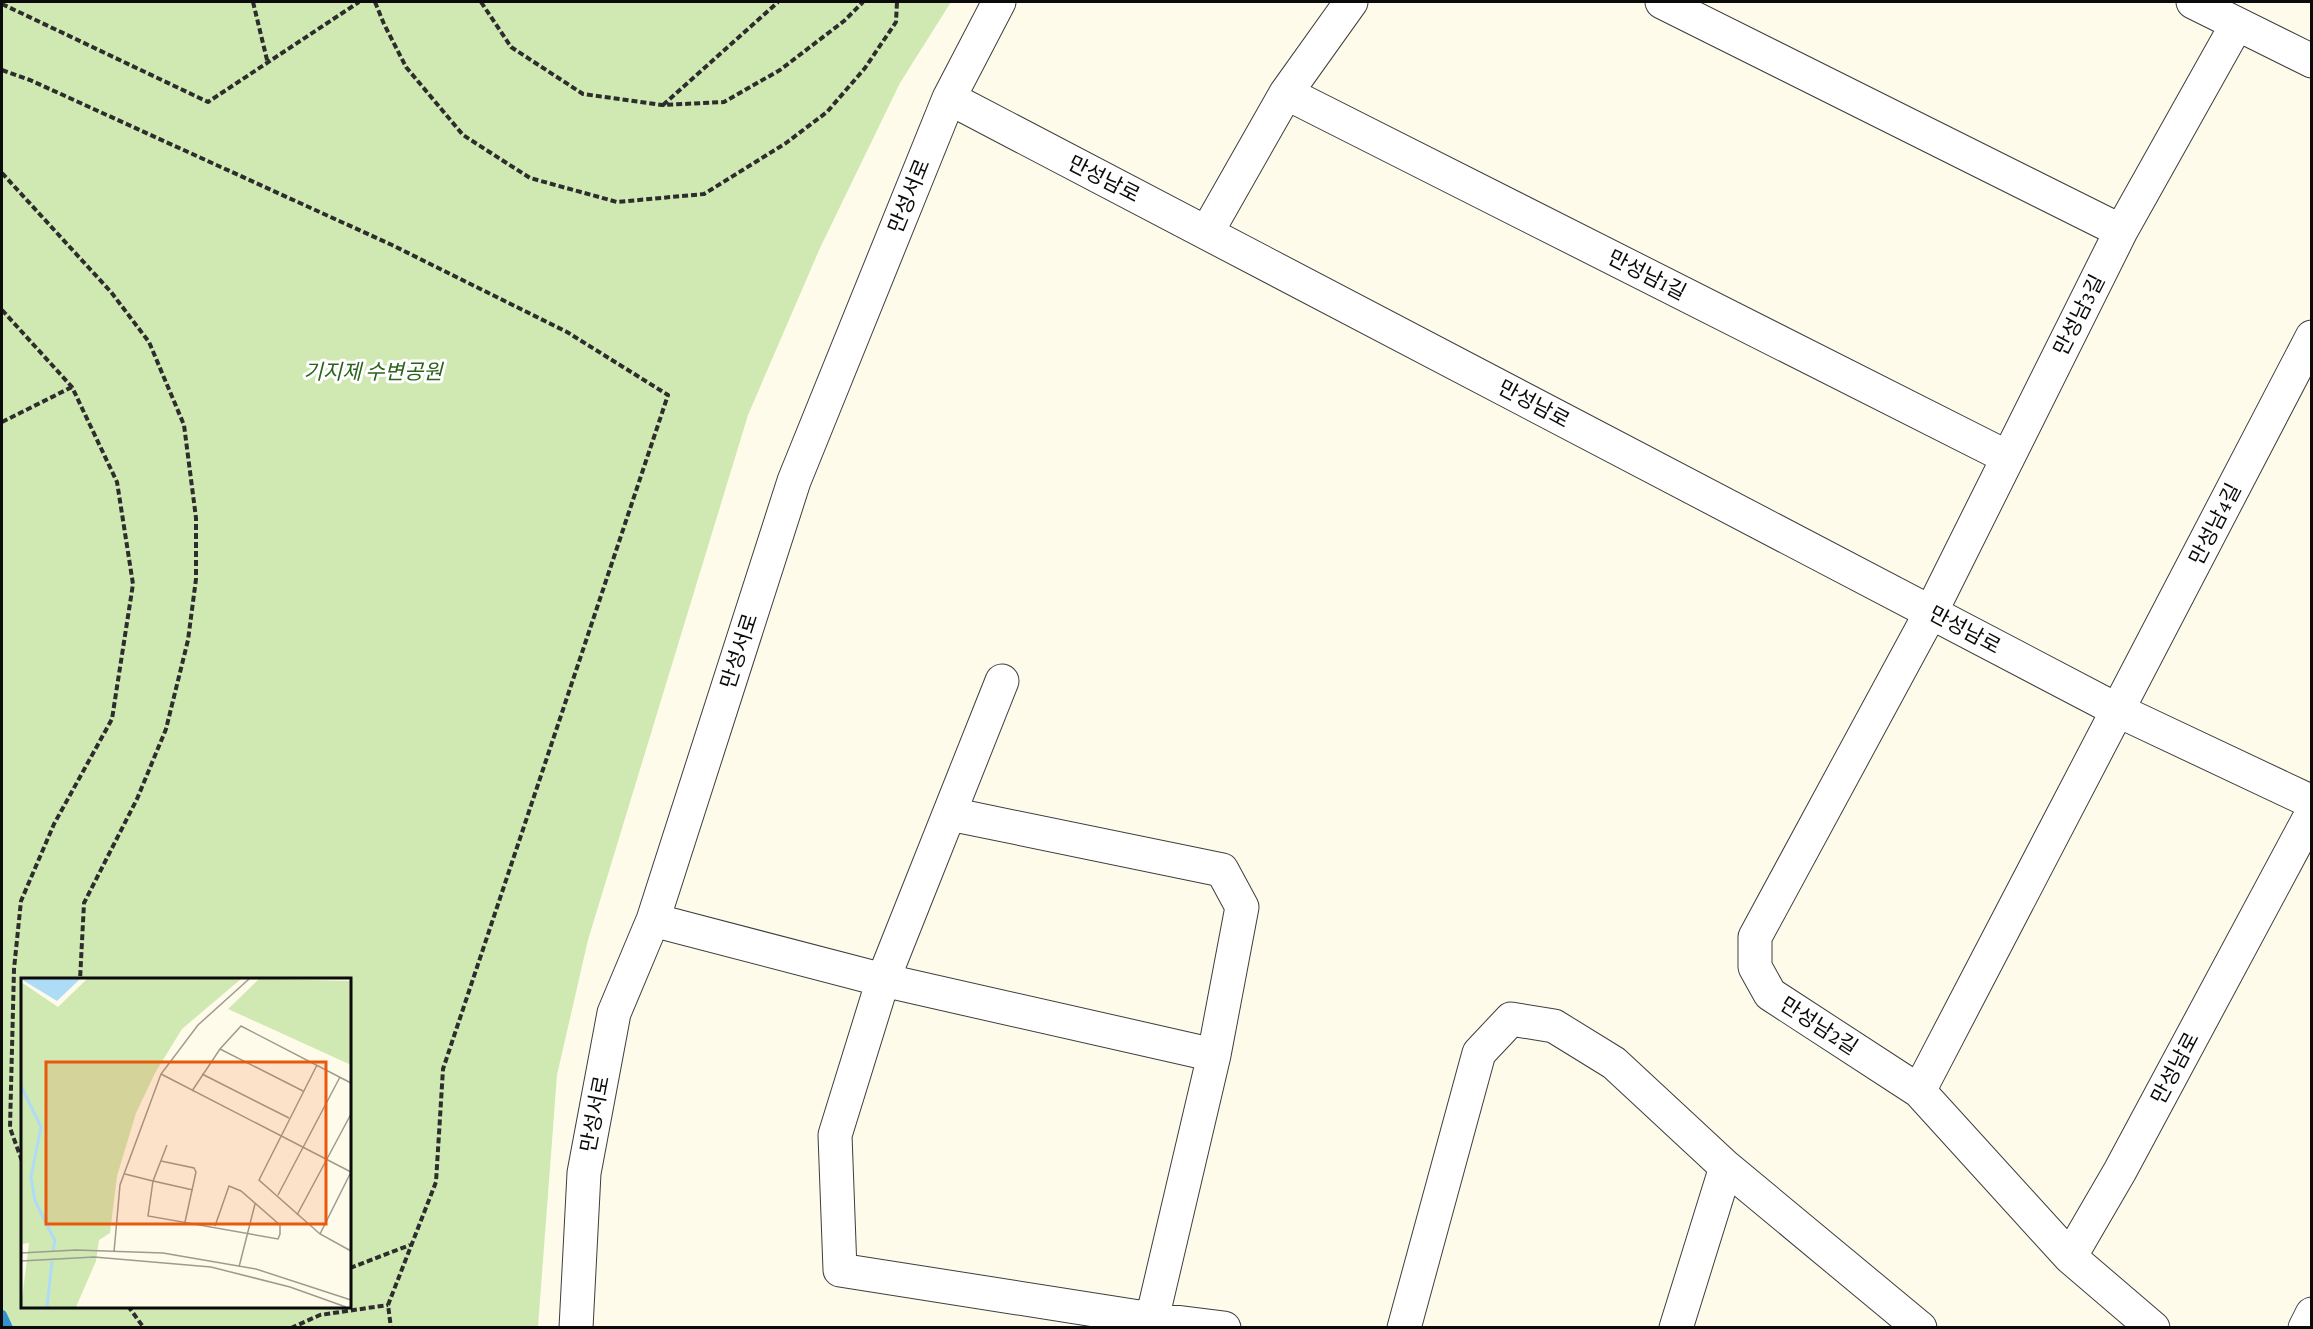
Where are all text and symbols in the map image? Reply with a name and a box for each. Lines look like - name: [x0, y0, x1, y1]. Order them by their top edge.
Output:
- street label: 만성남로: [1064, 151, 1144, 207]
- street label: 만성서로: [883, 156, 935, 236]
- street label: 만성남1길: [1604, 245, 1690, 305]
- street label: 만성남3길: [2049, 271, 2109, 359]
- park label: 기지제 수변공원: [303, 360, 444, 384]
- street label: 만성남로: [1494, 375, 1574, 433]
- street label: 만성남4길: [2184, 479, 2246, 569]
- street label: 만성남로: [1925, 601, 2005, 659]
- street label: 만성서로: [716, 611, 762, 691]
- inset map: [21, 978, 351, 1308]
- street label: 만성남2길: [1776, 992, 1862, 1060]
- street label: 만성남로: [2146, 1028, 2204, 1108]
- street label: 만성서로: [576, 1074, 614, 1154]

